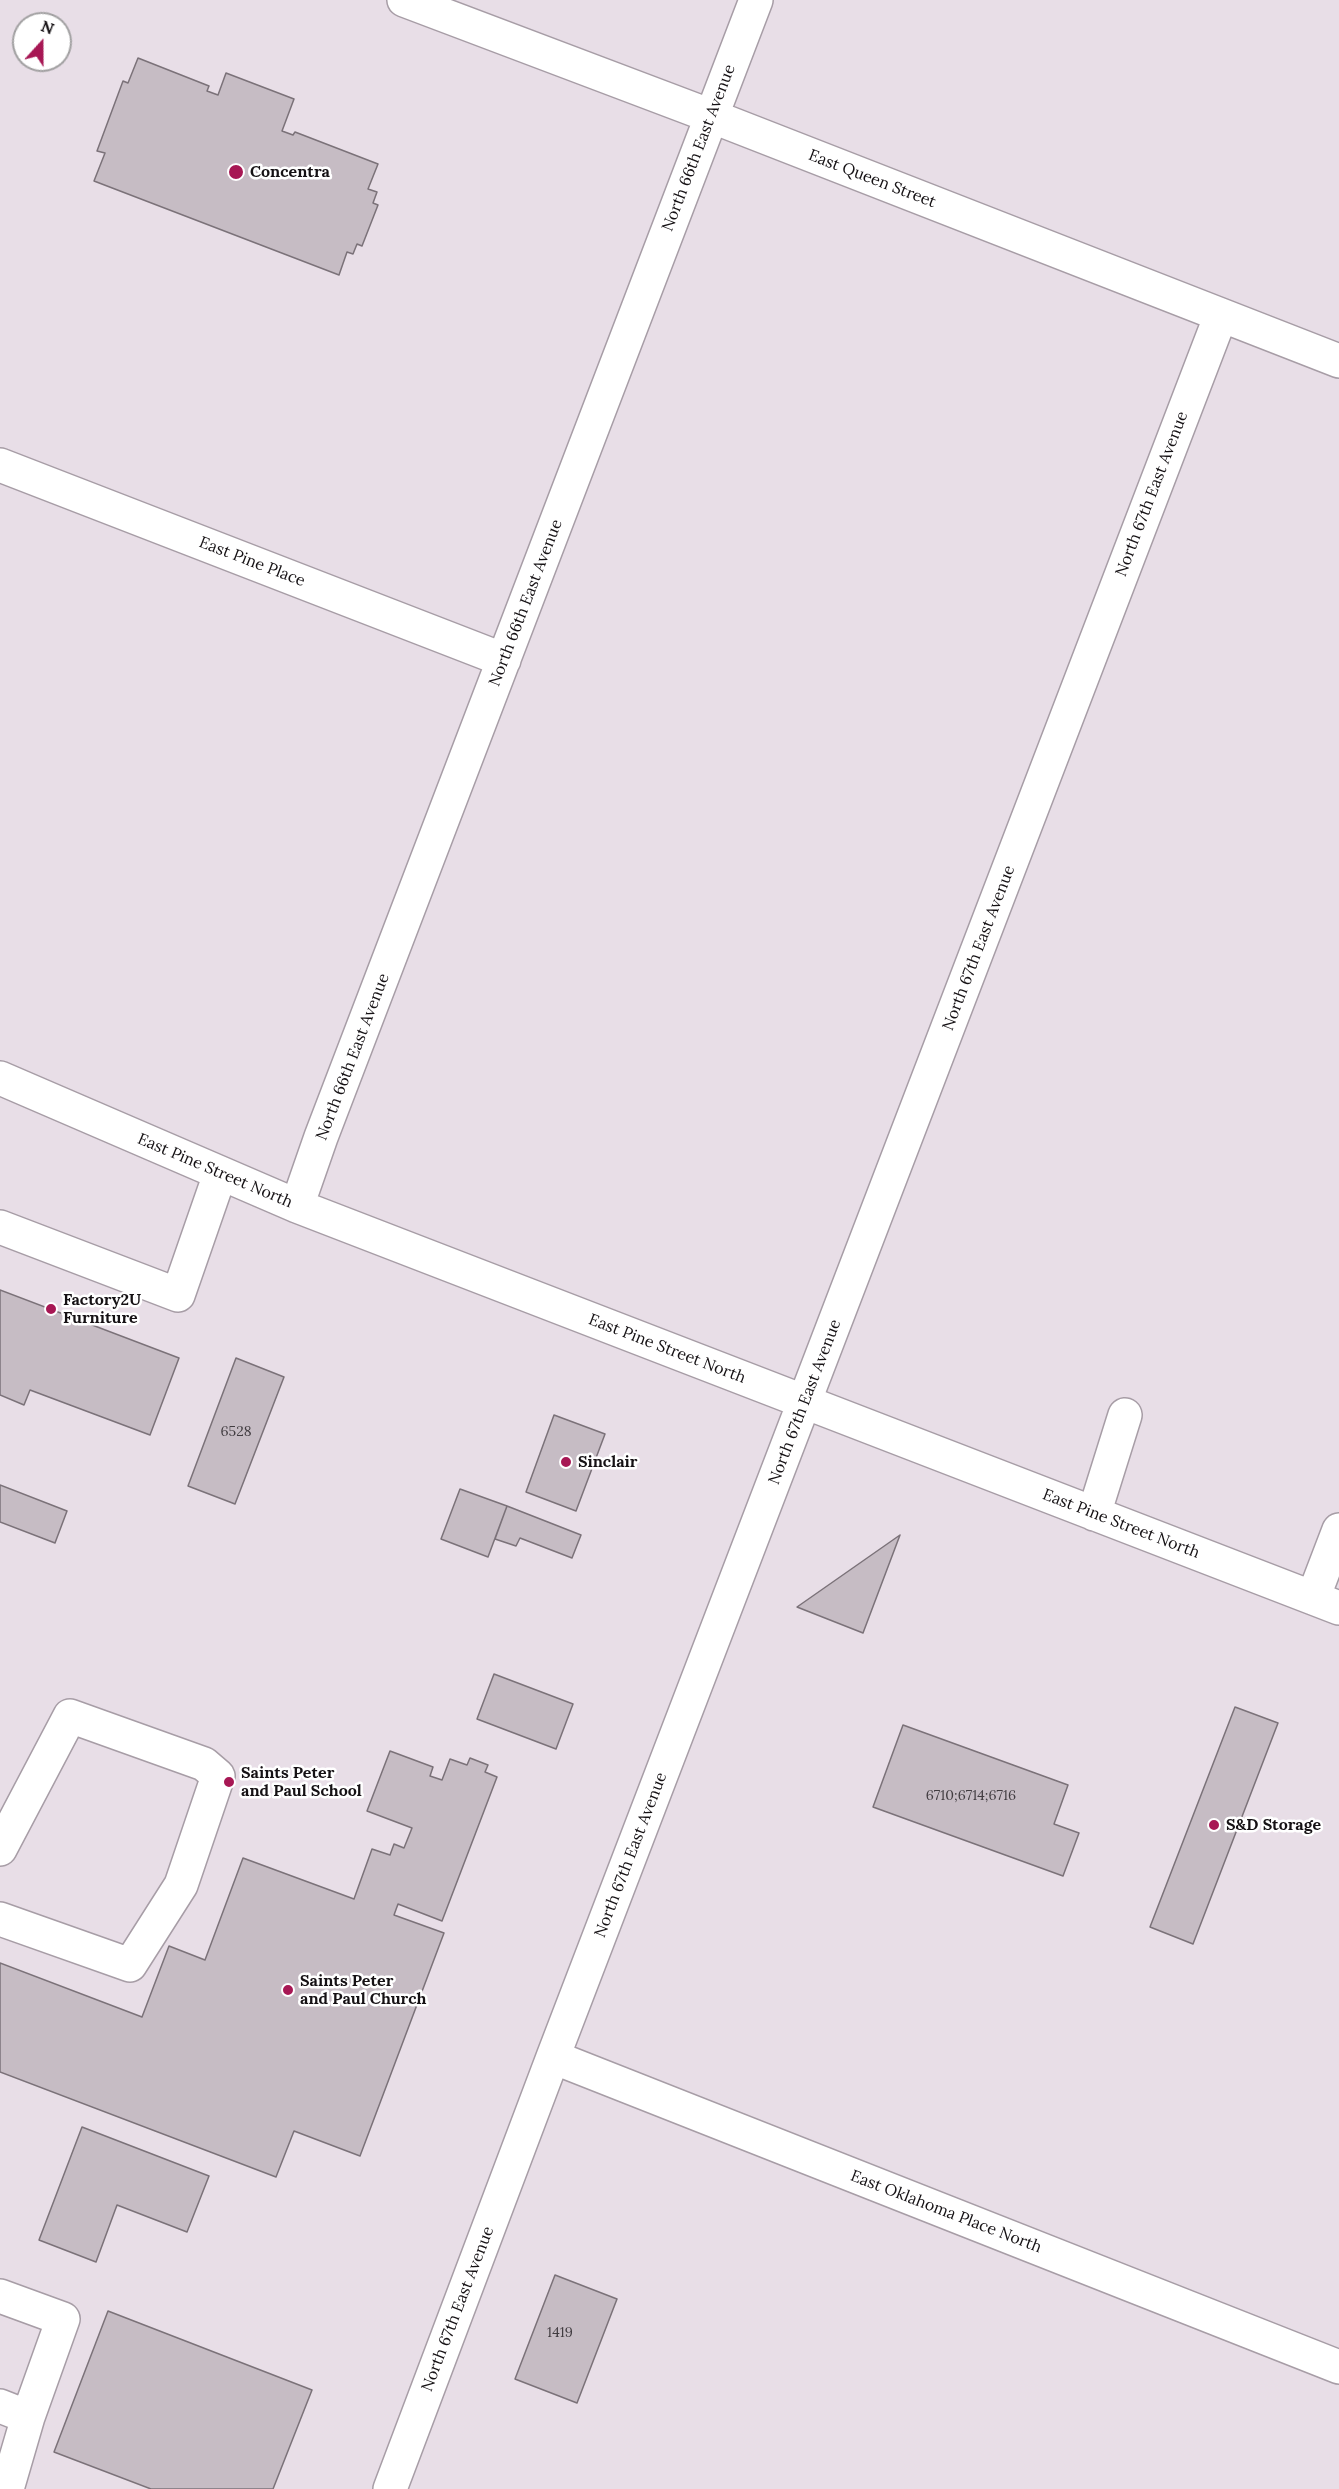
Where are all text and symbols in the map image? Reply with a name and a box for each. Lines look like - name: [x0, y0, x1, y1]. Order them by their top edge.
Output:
- north arrow: [12, 12, 72, 72]
- text: N: [38, 16, 57, 39]
- street label: North 66th East Avenue: [658, 62, 740, 234]
- street label: East Queen Street: [806, 146, 938, 212]
- place label: Concentra: [250, 162, 330, 182]
- marker: Concentra: [227, 163, 245, 181]
- street label: North 67th East Avenue: [1112, 409, 1192, 579]
- street label: North 66th East Avenue: [485, 517, 567, 689]
- street label: East Pine Place: [196, 533, 308, 591]
- street label: North 67th East Avenue: [939, 863, 1019, 1033]
- street label: North 66th East Avenue: [312, 971, 394, 1143]
- street label: East Pine Street North: [135, 1130, 295, 1212]
- place label: Factory2U Furniture: [63, 1290, 141, 1328]
- marker: Factory2U Furniture: [44, 1302, 58, 1316]
- street label: East Pine Street North: [586, 1310, 748, 1388]
- street label: North 67th East Avenue: [765, 1317, 845, 1487]
- house number: 6528: [220, 1424, 252, 1440]
- place label: Sinclair: [578, 1452, 637, 1472]
- marker: Sinclair: [559, 1455, 573, 1469]
- street label: East Pine Street North: [1040, 1485, 1202, 1563]
- place label: Saints Peter and Paul School: [241, 1763, 362, 1801]
- street label: North 67th East Avenue: [591, 1770, 671, 1940]
- marker: Saints Peter and Paul School: [222, 1775, 236, 1789]
- house number: 6710;6714;6716: [926, 1788, 1016, 1804]
- place label: S&D Storage: [1226, 1815, 1321, 1835]
- marker: S&D Storage: [1207, 1818, 1221, 1832]
- place label: Saints Peter and Paul Church: [300, 1971, 426, 2009]
- marker: Saints Peter and Paul Church: [281, 1983, 295, 1997]
- street label: East Oklahoma Place North: [848, 2167, 1044, 2257]
- street label: North 67th East Avenue: [418, 2224, 498, 2394]
- house number: 1419: [547, 2325, 573, 2341]

